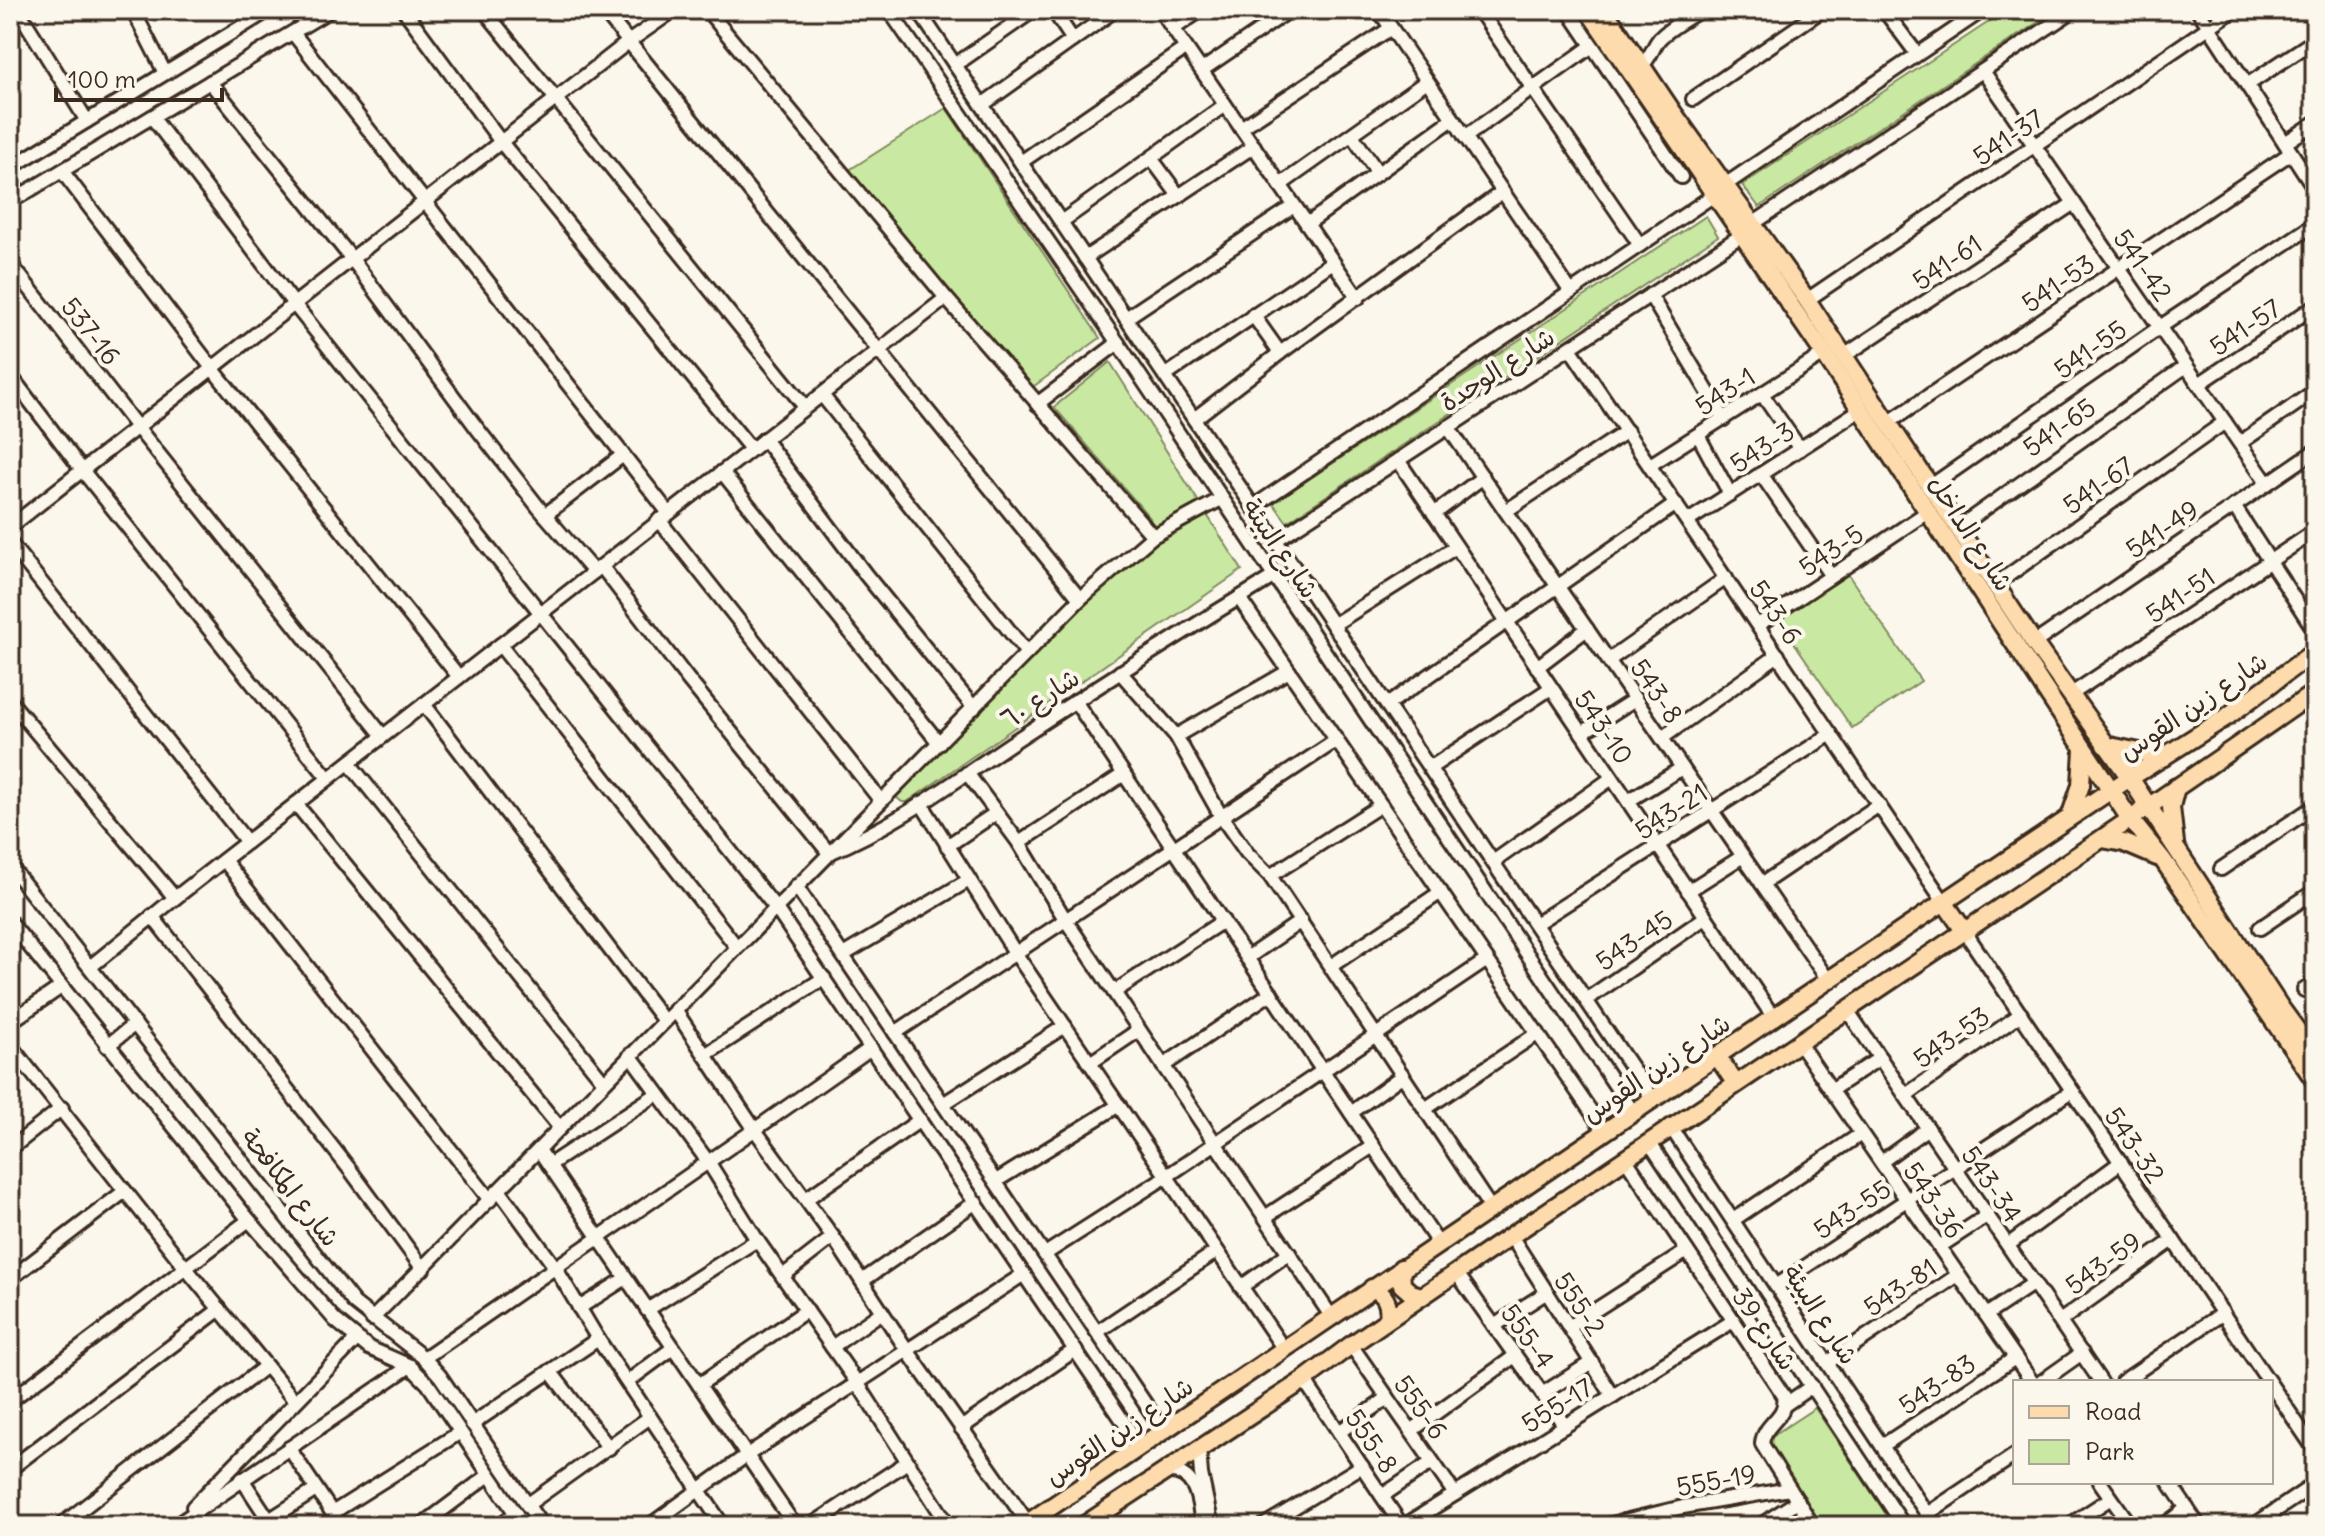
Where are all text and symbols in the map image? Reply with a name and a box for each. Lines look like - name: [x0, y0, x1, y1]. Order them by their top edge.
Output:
- scale bar: [56, 52, 222, 102]
- text: 100 m: [68, 64, 136, 94]
- street label: 541-37: [1966, 101, 2050, 173]
- street label: 541-42: [2106, 223, 2180, 307]
- street label: 541-61: [1906, 227, 1988, 297]
- street label: 541-53: [2015, 247, 2101, 319]
- street label: 537-16: [54, 291, 128, 371]
- street label: 541-57: [2203, 291, 2287, 363]
- street label: 541-55: [2047, 312, 2133, 386]
- street label: شارع الوحدة: [1433, 320, 1562, 420]
- street label: 543-1: [1689, 359, 1761, 423]
- street label: 541-65: [2016, 390, 2102, 464]
- street label: 543-3: [1724, 414, 1800, 480]
- street label: 541-67: [2056, 449, 2140, 521]
- street label: شارع الداخل: [1920, 469, 2021, 598]
- street label: شارع البيئة: [1234, 492, 1326, 605]
- street label: 541-49: [2119, 493, 2205, 565]
- street label: 543-5: [1792, 517, 1870, 583]
- street label: 541-51: [2139, 560, 2221, 630]
- street label: 543-6: [1743, 573, 1809, 651]
- street label: شارع زين القوس: [2113, 644, 2275, 769]
- street label: 543-8: [1624, 652, 1690, 730]
- street label: شارع ٦٠: [995, 661, 1086, 737]
- street label: 543-10: [1567, 684, 1641, 770]
- street label: 543-21: [1629, 775, 1713, 847]
- street label: 543-45: [1589, 902, 1679, 978]
- street label: 543-53: [1906, 999, 1996, 1075]
- street label: شارع زين القوس: [1576, 1006, 1738, 1131]
- street label: 543-32: [2098, 1101, 2172, 1189]
- street label: شارع المكافحة: [233, 1121, 347, 1254]
- street label: 543-34: [1955, 1139, 2029, 1229]
- street label: 543-36: [1897, 1155, 1971, 1245]
- street label: 543-55: [1807, 1172, 1897, 1246]
- street label: 543-59: [2059, 1224, 2147, 1302]
- street label: 543-81: [1857, 1251, 1943, 1323]
- street label: شارع البيئة: [1775, 1257, 1866, 1372]
- street label: 555-2: [1547, 1266, 1613, 1342]
- street label: شارع 39: [1724, 1282, 1804, 1378]
- street label: 555-4: [1494, 1297, 1562, 1375]
- street label: 543-83: [1892, 1346, 1982, 1422]
- street label: 555-6: [1387, 1368, 1455, 1446]
- street label: شارع زين القوس: [1039, 1369, 1201, 1494]
- street label: 555-17: [1515, 1370, 1599, 1440]
- legend: [2013, 1380, 2273, 1484]
- text: Road: [2085, 1396, 2141, 1426]
- street label: 555-8: [1338, 1402, 1406, 1480]
- text: Park: [2085, 1436, 2135, 1466]
- street label: 555-19: [1674, 1457, 1758, 1503]

